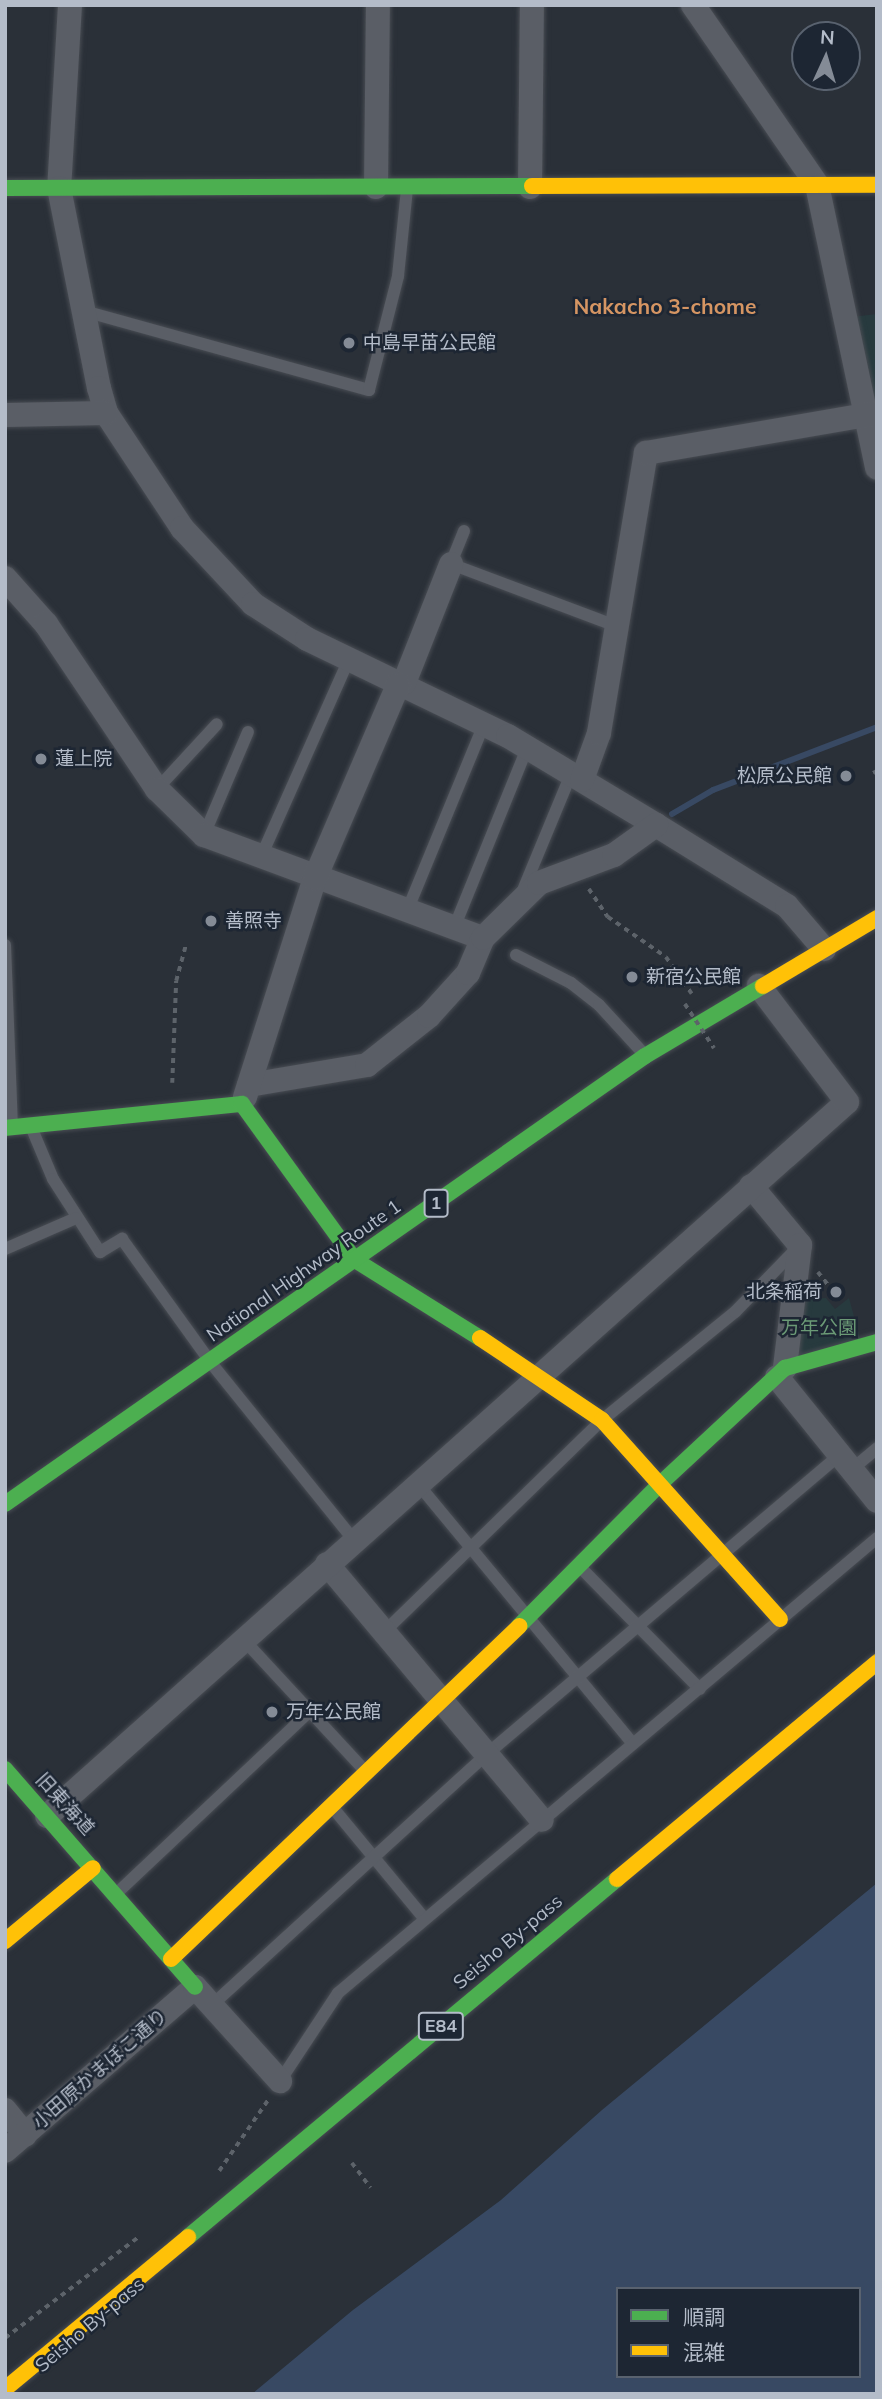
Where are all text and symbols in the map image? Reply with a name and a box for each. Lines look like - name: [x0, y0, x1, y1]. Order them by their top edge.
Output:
- north arrow: [791, 21, 861, 91]
- text: N: [819, 25, 835, 50]
- district label: Nakacho 3-chome: [574, 293, 756, 319]
- place label: 中島早苗公民館: [363, 332, 496, 354]
- marker: 中島早苗公民館: [341, 335, 357, 351]
- place label: 蓮上院: [55, 748, 112, 770]
- marker: 蓮上院: [33, 751, 49, 767]
- place label: 松原公民館: [737, 765, 832, 787]
- marker: 松原公民館: [838, 768, 854, 784]
- place label: 善照寺: [225, 910, 282, 932]
- marker: 善照寺: [203, 913, 219, 929]
- place label: 新宿公民館: [646, 966, 741, 988]
- marker: 新宿公民館: [624, 969, 640, 985]
- road number: 1: [422, 1188, 450, 1218]
- street label: National Highway Route 1: [202, 1195, 406, 1347]
- place label: 北条稲荷: [746, 1281, 822, 1303]
- marker: 北条稲荷: [828, 1284, 844, 1300]
- park label: 万年公園: [781, 1317, 857, 1339]
- place label: 万年公民館: [286, 1701, 381, 1723]
- marker: 万年公民館: [264, 1704, 280, 1720]
- street label: 旧東海道: [31, 1768, 99, 1840]
- street label: Seisho By-pass: [449, 1890, 567, 1994]
- street label: 小田原かまぼこ通り: [28, 2004, 172, 2134]
- road number: E84: [416, 2012, 466, 2040]
- street label: Seisho By-pass: [31, 2273, 149, 2377]
- legend: [616, 2287, 861, 2378]
- text: 順調: [683, 2304, 725, 2330]
- text: 混雑: [683, 2339, 725, 2365]

